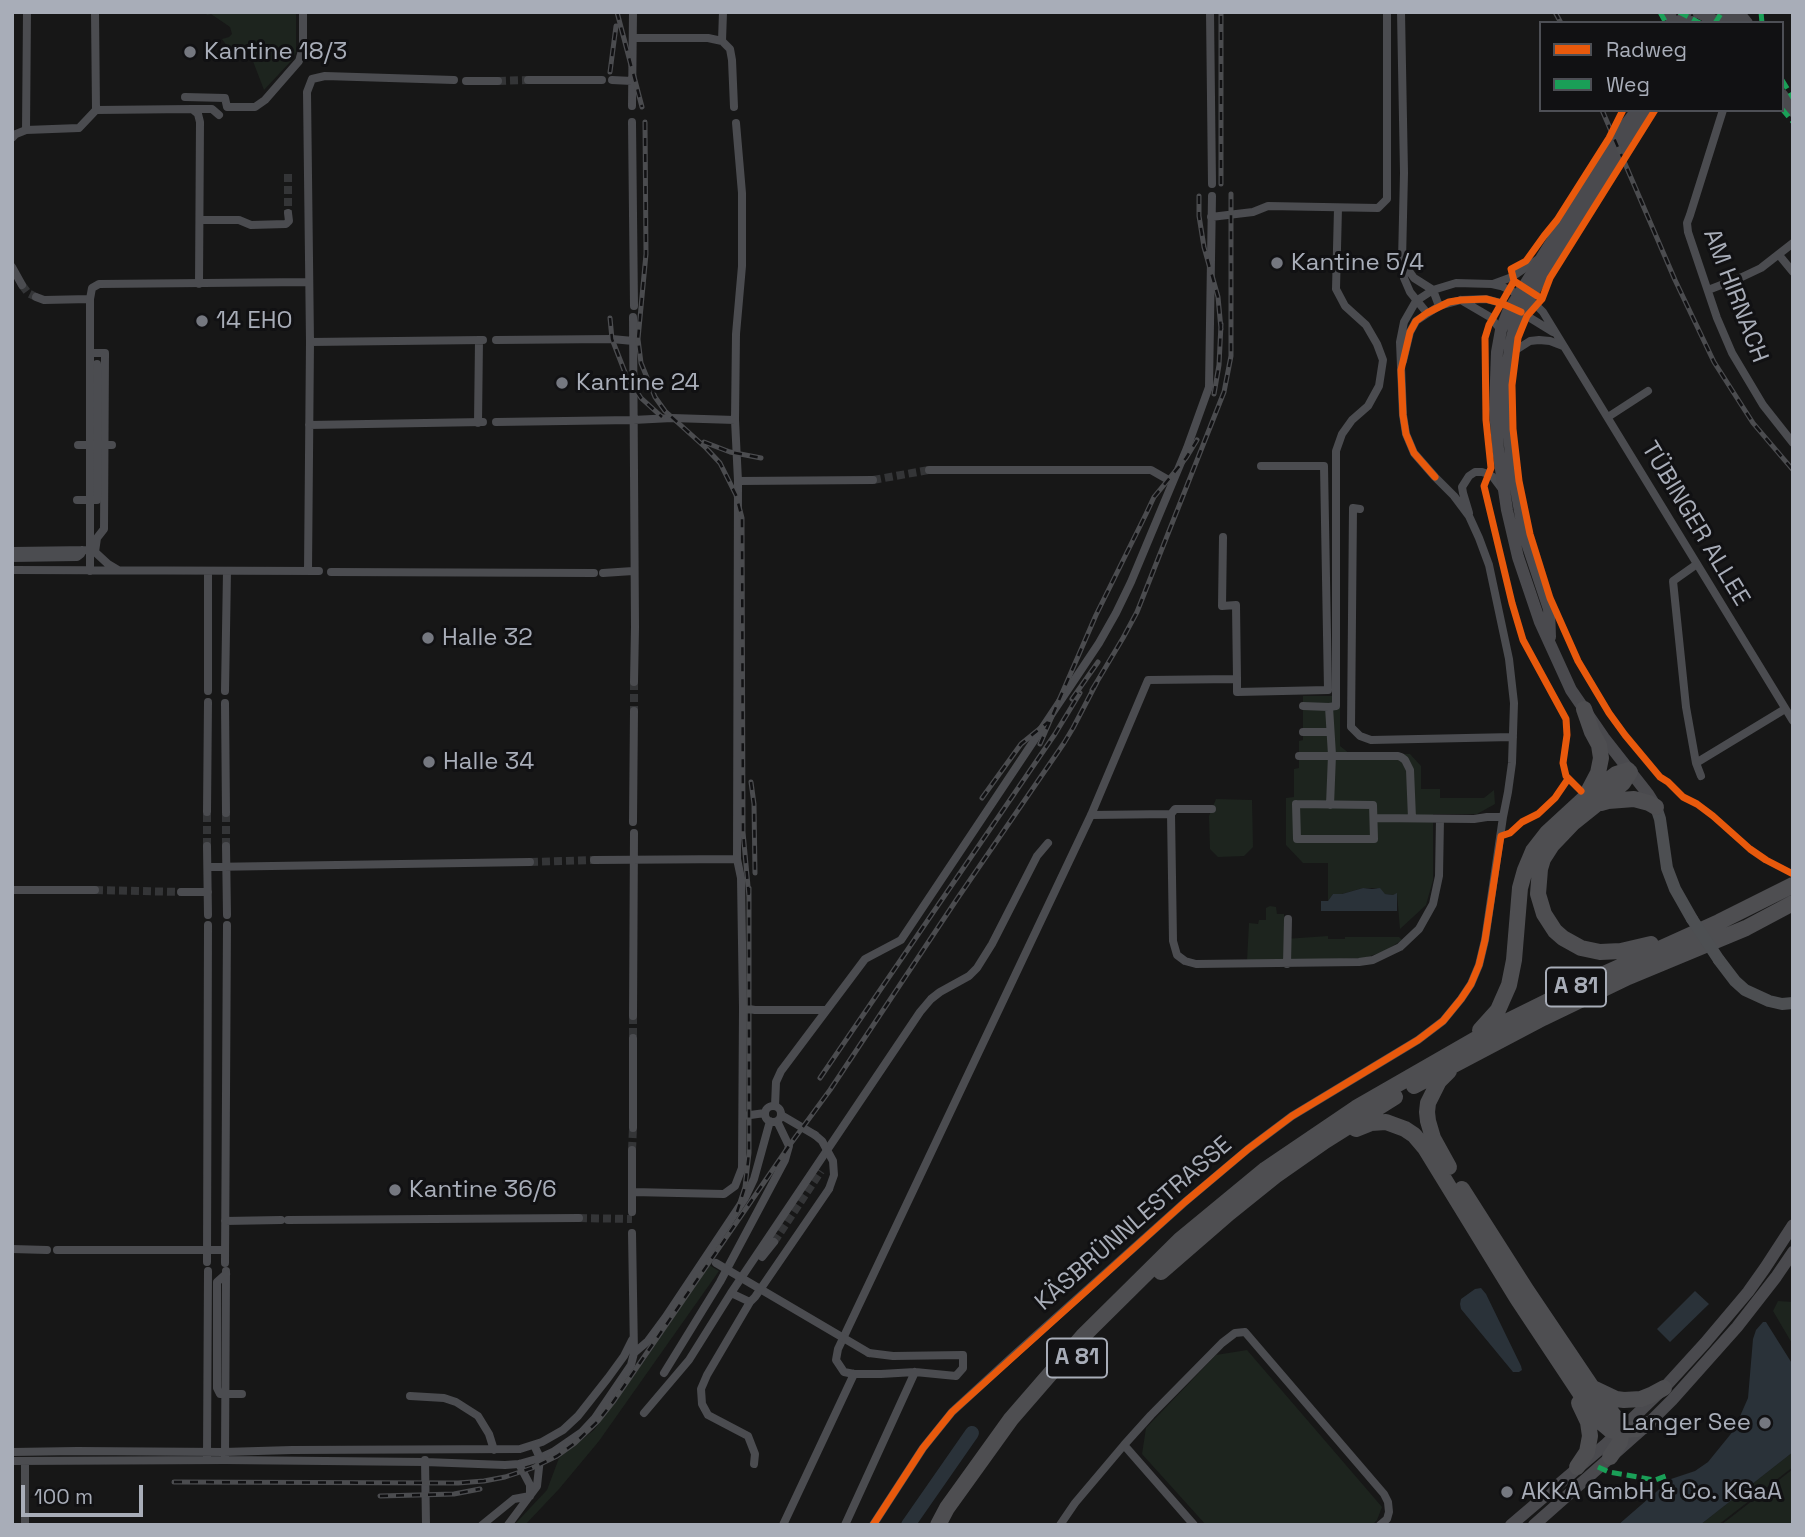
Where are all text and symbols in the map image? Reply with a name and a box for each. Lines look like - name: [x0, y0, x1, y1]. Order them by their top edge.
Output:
- legend: [1539, 21, 1784, 112]
- text: Radweg: [1606, 36, 1687, 63]
- place label: Kantine 18/3: [204, 38, 347, 66]
- marker: Kantine 18/3: [182, 44, 198, 60]
- text: Weg: [1606, 71, 1650, 98]
- street label: AM HIRNACH: [1696, 225, 1774, 367]
- place label: Kantine 5/4: [1291, 249, 1424, 277]
- marker: Kantine 5/4: [1269, 255, 1285, 271]
- place label: 14 EHO: [216, 307, 293, 335]
- marker: 14 EHO: [194, 313, 210, 329]
- place label: Kantine 24: [576, 369, 700, 397]
- marker: Kantine 24: [554, 375, 570, 391]
- street label: TÜBINGER ALLEE: [1635, 437, 1755, 611]
- place label: Halle 32: [442, 624, 533, 652]
- marker: Halle 32: [420, 630, 436, 646]
- place label: Halle 34: [443, 748, 534, 776]
- marker: Halle 34: [421, 754, 437, 770]
- road number: A 81: [1546, 968, 1606, 1006]
- street label: KÄSBRÜNNLESTRASSE: [1030, 1131, 1238, 1317]
- place label: Kantine 36/6: [409, 1176, 557, 1204]
- marker: Kantine 36/6: [387, 1182, 403, 1198]
- road number: A 81: [1047, 1338, 1107, 1378]
- place label: Langer See: [1621, 1409, 1751, 1437]
- marker: Langer See: [1757, 1415, 1773, 1431]
- scale bar: [24, 1470, 147, 1514]
- place label: AKKA GmbH & Co. KGaA: [1521, 1478, 1782, 1506]
- text: 100 m: [34, 1483, 93, 1510]
- marker: AKKA GmbH & Co. KGaA: [1499, 1484, 1515, 1500]

